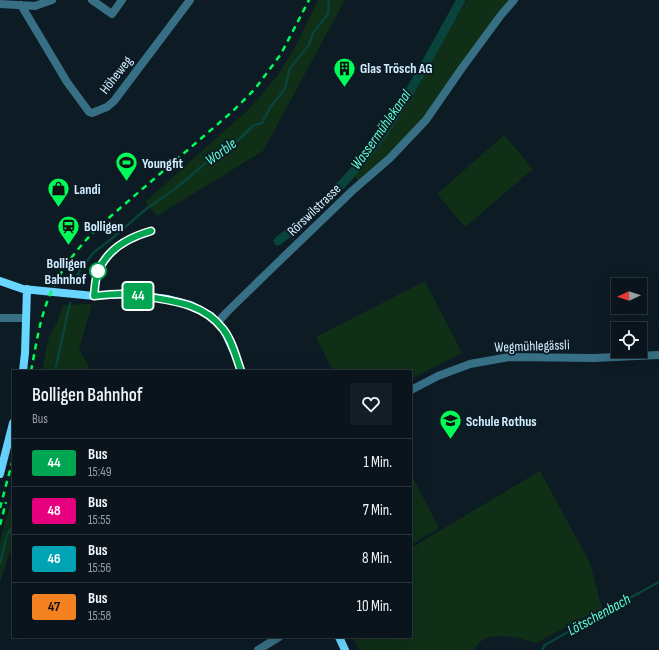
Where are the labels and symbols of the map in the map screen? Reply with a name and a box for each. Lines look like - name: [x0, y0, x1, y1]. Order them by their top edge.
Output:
- street label: Höheweg: [96, 52, 136, 97]
- building icon: Glas Trösch AG: [331, 55, 357, 88]
- place label: Glas Trösch AG: [360, 60, 433, 77]
- water label: Wassermühlekanal: [347, 85, 416, 173]
- water label: Worble: [202, 134, 241, 170]
- sports icon: Youngfit: [114, 150, 140, 183]
- place label: Youngfit: [142, 155, 184, 172]
- shop icon: Landi: [46, 176, 72, 209]
- street label: Rörswilstrasse: [284, 180, 344, 240]
- place label: Landi: [74, 181, 101, 198]
- station icon: Bolligen: [55, 213, 81, 246]
- place label: Bolligen: [84, 218, 124, 235]
- place label: Bolligen Bahnhof: [44, 255, 87, 288]
- marker: Bolligen Bahnhof: [89, 262, 107, 280]
- north arrow: [611, 278, 647, 314]
- line badge: 44: [120, 283, 156, 309]
- street label: Wegmühlegässli: [494, 336, 570, 356]
- school or university icon: Schule Rothus: [438, 408, 464, 441]
- place label: Schule Rothus: [466, 413, 537, 430]
- water label: Lötschenbach: [564, 590, 634, 640]

